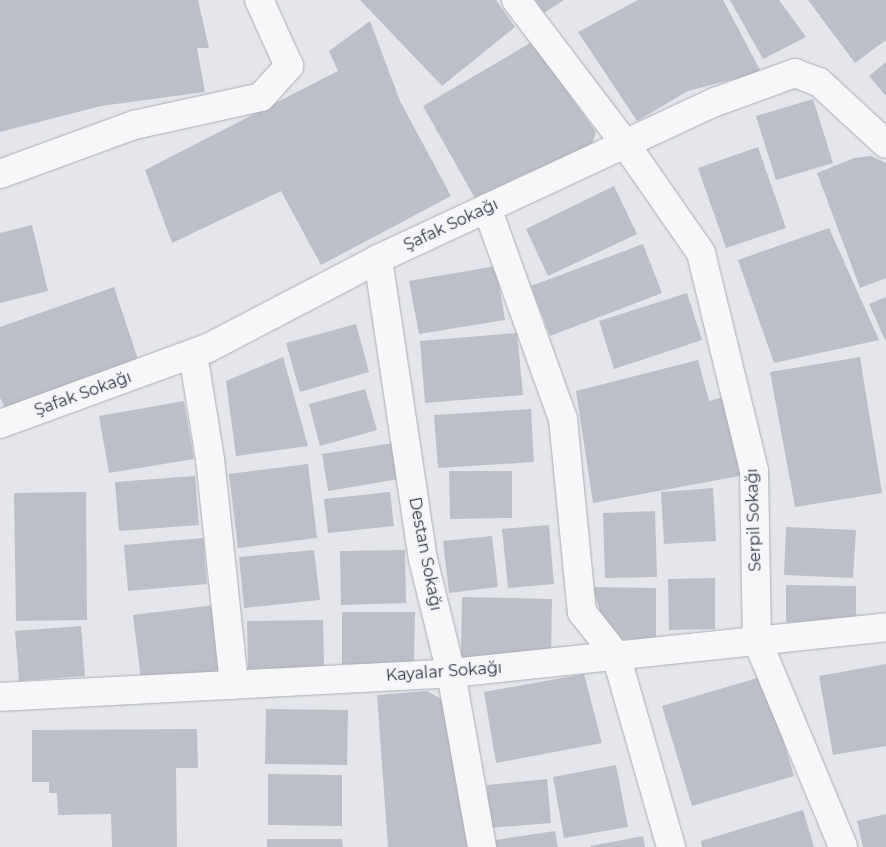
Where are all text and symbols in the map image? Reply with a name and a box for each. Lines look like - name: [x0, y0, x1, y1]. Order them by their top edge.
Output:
- street label: Şafak Sokağı: [401, 195, 501, 255]
- street label: Şafak Sokağı: [32, 368, 134, 420]
- street label: Serpil Sokağı: [743, 468, 765, 572]
- street label: Destan Sokağı: [405, 496, 445, 612]
- street label: Kayalar Sokağı: [385, 658, 503, 686]

